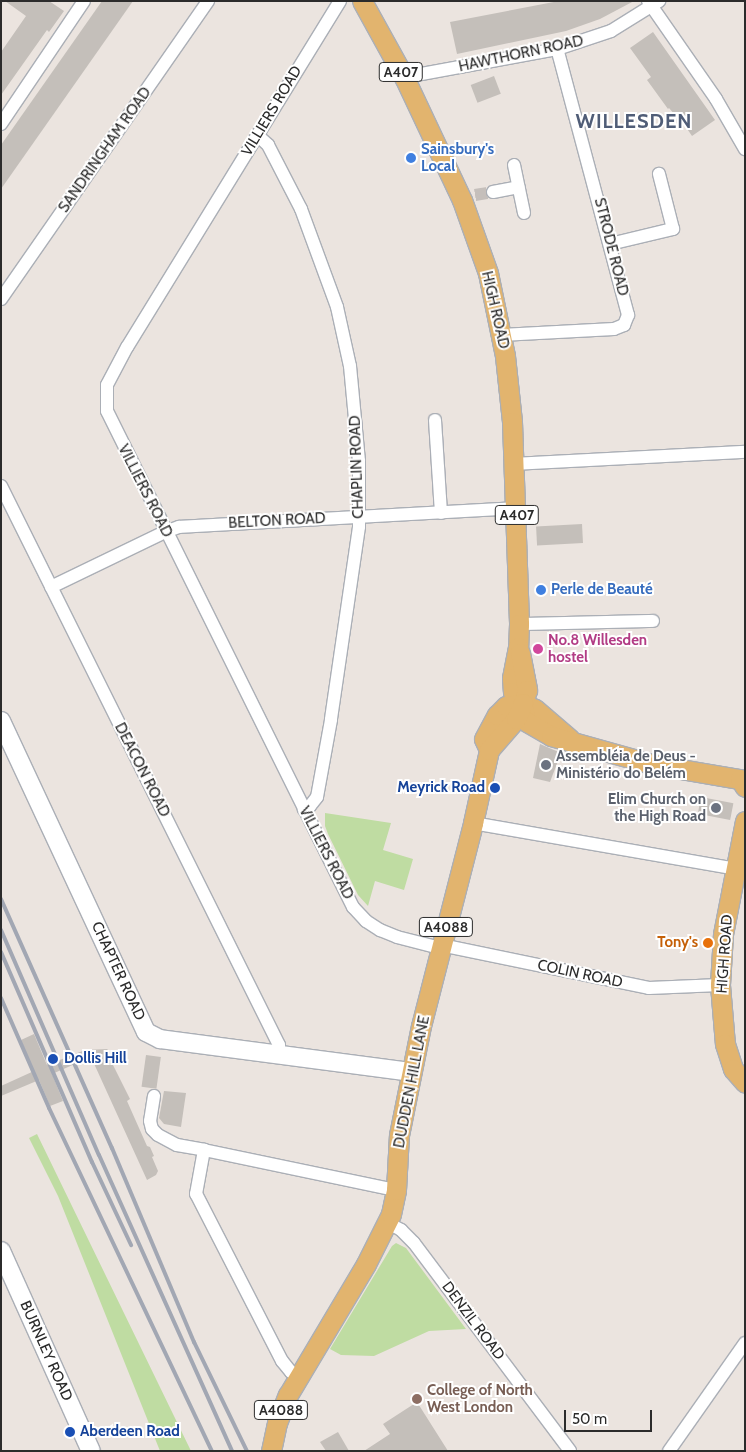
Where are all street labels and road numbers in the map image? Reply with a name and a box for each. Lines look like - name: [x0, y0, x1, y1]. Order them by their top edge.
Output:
- street label: HAWTHORN ROAD: [457, 32, 585, 76]
- road number: A407: [378, 61, 424, 84]
- street label: VILLIERS ROAD: [238, 63, 306, 159]
- street label: SANDRINGHAM ROAD: [55, 84, 155, 216]
- street label: STRODE ROAD: [590, 196, 632, 298]
- street label: HIGH ROAD: [477, 269, 513, 351]
- street label: CHAPLIN ROAD: [346, 415, 368, 519]
- street label: VILLIERS ROAD: [114, 442, 176, 540]
- road number: A407: [494, 504, 540, 526]
- street label: BELTON ROAD: [228, 509, 326, 533]
- street label: DEACON ROAD: [111, 720, 173, 820]
- street label: VILLIERS ROAD: [295, 804, 357, 902]
- street label: HIGH ROAD: [713, 914, 737, 994]
- road number: A4088: [418, 916, 474, 939]
- street label: CHAPTER ROAD: [87, 919, 149, 1023]
- street label: COLIN ROAD: [536, 956, 624, 992]
- street label: DUDDEN HILL LANE: [390, 1014, 434, 1150]
- street label: DENZIL ROAD: [438, 1278, 508, 1364]
- street label: BURNLEY ROAD: [16, 1298, 76, 1404]
- road number: A4088: [254, 1398, 308, 1422]

